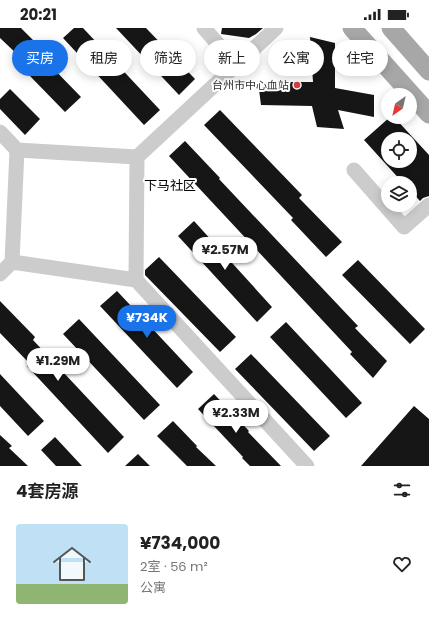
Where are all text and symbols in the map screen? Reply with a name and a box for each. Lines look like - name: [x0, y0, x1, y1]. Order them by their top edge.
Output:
- text: 20:21: [20, 4, 57, 25]
- chip: 买房: [12, 40, 68, 76]
- chip: 租房: [76, 40, 132, 76]
- chip: 筛选: [140, 40, 196, 76]
- chip: 新上: [204, 40, 260, 76]
- chip: 公寓: [268, 40, 324, 76]
- chip: 住宅: [332, 40, 388, 76]
- place label: 台州市中心血站: [212, 77, 289, 93]
- marker: 台州市中心血站: [292, 80, 302, 90]
- north arrow: [381, 88, 417, 124]
- map controls: [381, 88, 417, 212]
- button: locate: [381, 132, 417, 168]
- district label: 下马社区: [144, 176, 196, 195]
- button: layers: [381, 176, 417, 212]
- pin: ¥2.57M: [192, 237, 258, 271]
- text: ¥2.57M: [201, 240, 249, 259]
- pin: ¥734K: [119, 305, 175, 339]
- text: ¥734K: [126, 308, 168, 327]
- pin: ¥1.29M: [25, 348, 91, 382]
- text: ¥1.29M: [36, 351, 80, 370]
- pin: ¥2.33M: [203, 400, 269, 434]
- text: ¥2.33M: [212, 403, 260, 422]
- text: 4套房源: [16, 479, 79, 503]
- icon: filters: [391, 479, 413, 501]
- text: ¥734,000: [140, 531, 220, 555]
- icon: home: [48, 540, 96, 588]
- icon: heart: [391, 553, 413, 575]
- text: 2室 · 56 m²: [140, 557, 208, 576]
- text: 公寓: [140, 578, 166, 597]

